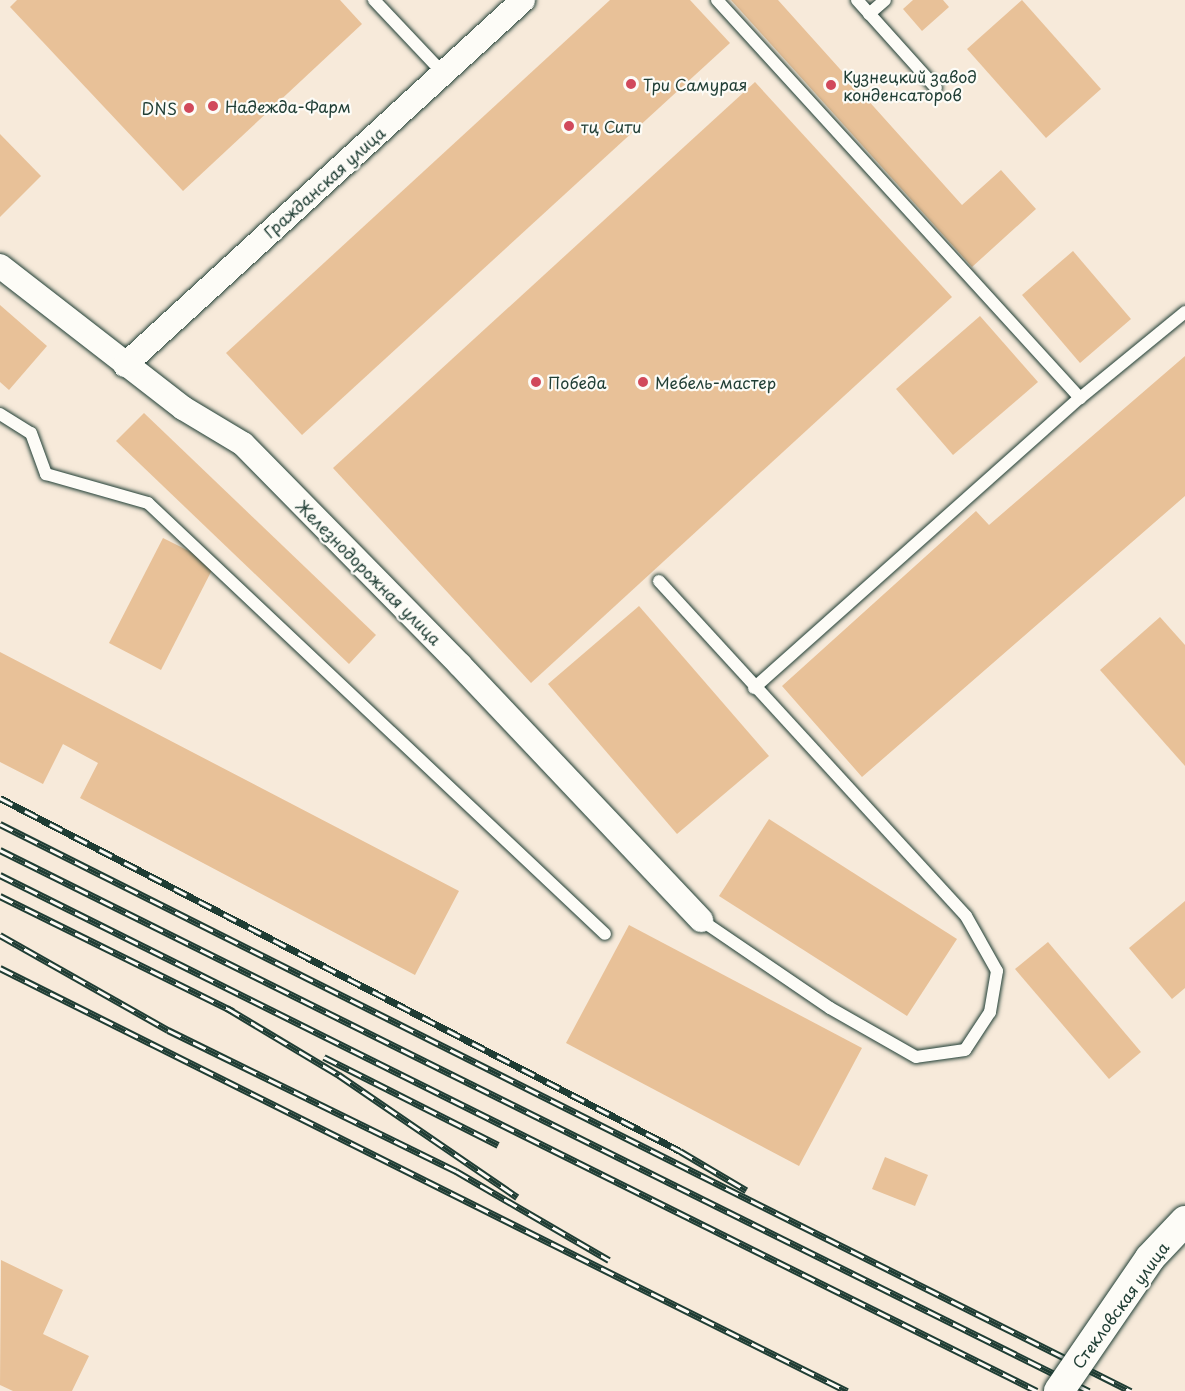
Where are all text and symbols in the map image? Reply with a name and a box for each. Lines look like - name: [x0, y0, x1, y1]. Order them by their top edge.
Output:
- place label: Кузнецкий завод конденсаторов: [843, 66, 978, 104]
- place label: Три Самурая: [643, 74, 750, 94]
- marker: Три Самурая: [624, 77, 638, 91]
- marker: Кузнецкий завод конденсаторов: [824, 78, 838, 92]
- place label: Надежда-Фарм: [225, 96, 351, 116]
- place label: DNS: [142, 98, 177, 118]
- marker: Надежда-Фарм: [206, 99, 220, 113]
- marker: DNS: [182, 101, 196, 115]
- place label: тц Сити: [581, 116, 643, 136]
- marker: тц Сити: [562, 119, 576, 133]
- street label: Гражданская улица: [259, 122, 389, 242]
- place label: Победа: [548, 372, 606, 392]
- place label: Мебель-мастер: [655, 372, 776, 392]
- marker: Победа: [529, 375, 543, 389]
- marker: Мебель-мастер: [636, 375, 650, 389]
- street label: Железнодорожная улица: [292, 495, 446, 649]
- street label: Стекловская улица: [1067, 1238, 1173, 1372]

